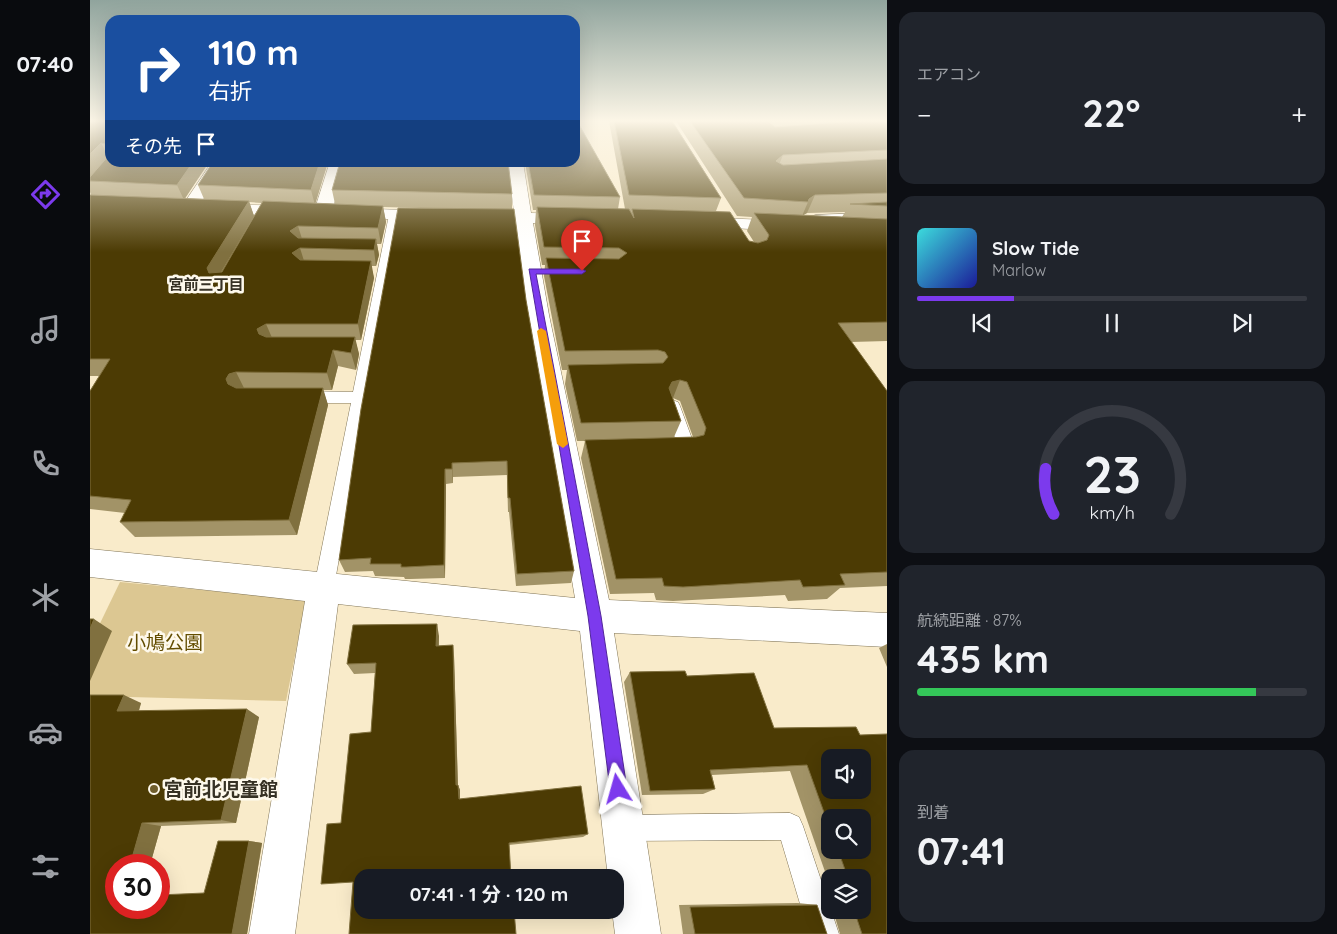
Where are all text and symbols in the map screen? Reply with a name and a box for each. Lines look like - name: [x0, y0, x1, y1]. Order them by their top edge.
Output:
- text: 110 m: [208, 30, 299, 74]
- icon: right: [125, 35, 190, 100]
- text: 07:40: [16, 50, 74, 78]
- text: エアコン: [917, 64, 981, 84]
- text: 右折: [208, 77, 252, 105]
- text: 22°: [1082, 89, 1140, 137]
- text: −: [917, 97, 932, 132]
- text: +: [1291, 97, 1307, 132]
- icon: arrive: [192, 130, 220, 158]
- text: その先: [125, 134, 182, 158]
- icon: directions: [28, 177, 63, 212]
- pin: [561, 220, 603, 271]
- icon: arrive: [568, 227, 596, 255]
- text: Slow Tide: [992, 236, 1080, 260]
- text: Marlow: [992, 260, 1046, 280]
- district label: 宮前三丁目: [168, 275, 244, 294]
- icon: previous: [968, 309, 996, 337]
- icon: pause: [1098, 309, 1126, 337]
- icon: next: [1228, 309, 1256, 337]
- icon: music: [28, 312, 63, 347]
- text: 23: [1083, 441, 1141, 506]
- icon: phone: [28, 446, 63, 481]
- text: km/h: [1089, 501, 1135, 523]
- icon: climate: [28, 580, 63, 615]
- text: 航続距離 · 87%: [917, 610, 1022, 630]
- park label: 小鳩公園: [127, 630, 203, 654]
- text: 435 km: [917, 635, 1049, 683]
- icon: car: [28, 715, 63, 750]
- map controls: [821, 749, 871, 919]
- button: sound: [821, 749, 871, 799]
- position arrow: [591, 762, 643, 814]
- place label: 宮前北児童館: [164, 777, 278, 801]
- marker: 宮前北児童館: [148, 783, 160, 795]
- text: 到着: [917, 802, 949, 822]
- button: search: [821, 809, 871, 859]
- text: 07:41: [917, 827, 1006, 875]
- icon: filters: [28, 849, 63, 884]
- speed limit sign: 30: [105, 854, 170, 919]
- button: layers: [821, 869, 871, 919]
- text: 07:41 · 1 分 · 120 m: [410, 882, 568, 906]

